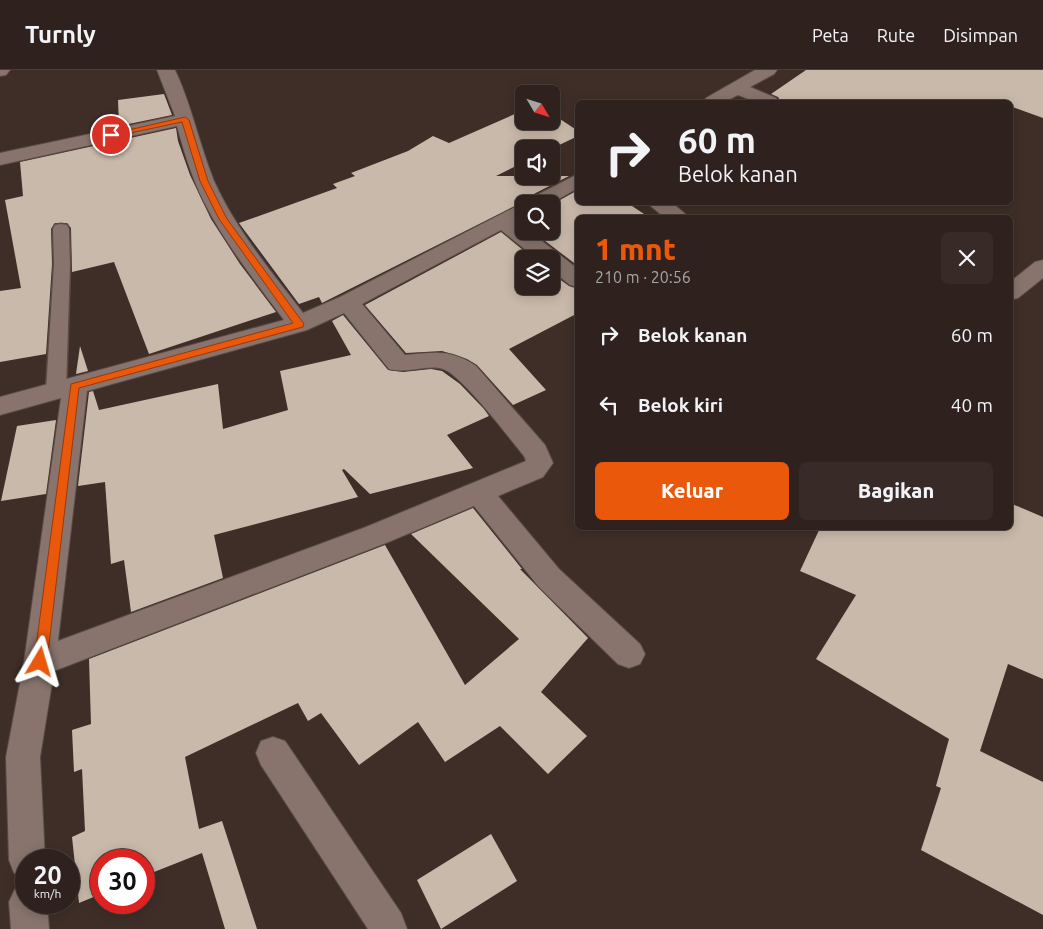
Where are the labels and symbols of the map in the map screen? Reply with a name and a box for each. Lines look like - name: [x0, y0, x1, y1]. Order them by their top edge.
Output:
- north arrow: [515, 85, 560, 130]
- pin: [90, 114, 132, 156]
- position arrow: [13, 635, 65, 687]
- speed limit sign: 30: [90, 849, 155, 914]

